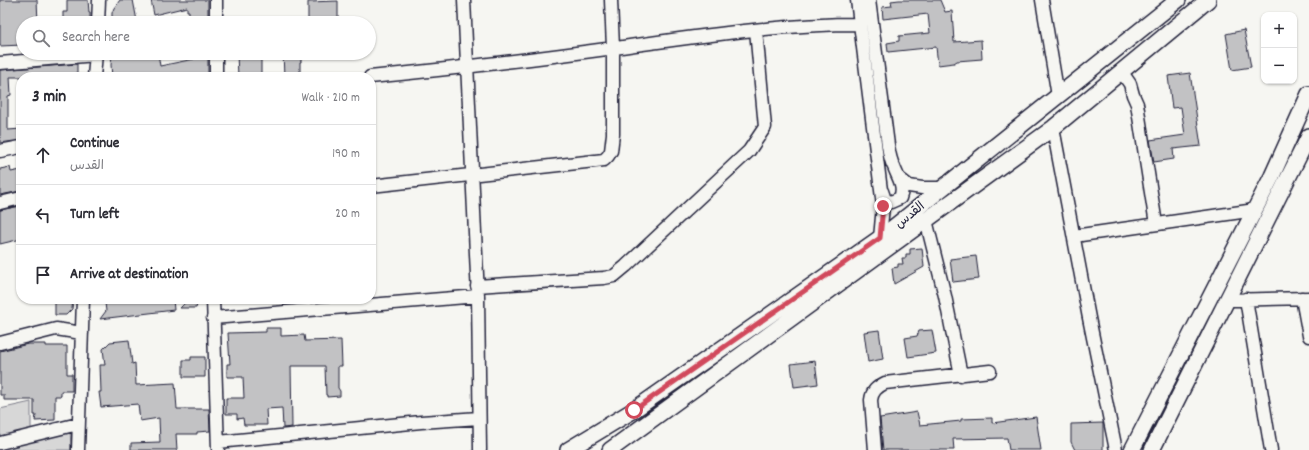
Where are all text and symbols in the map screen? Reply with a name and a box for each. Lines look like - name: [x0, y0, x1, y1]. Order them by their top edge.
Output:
- map controls: [1261, 12, 1297, 84]
- button: +: [1261, 12, 1297, 48]
- search box: [16, 16, 376, 60]
- icon: search: [30, 27, 52, 49]
- text: Search here: [62, 27, 130, 49]
- button: −: [1261, 48, 1297, 84]
- text: 3 min: [32, 86, 66, 110]
- text: Walk · 210 m: [302, 89, 360, 108]
- text: Continue: [70, 133, 119, 155]
- icon: ahead: [32, 144, 54, 166]
- text: 190 m: [332, 145, 360, 164]
- text: القدس: [70, 157, 104, 176]
- route end: [874, 197, 892, 215]
- street label: القدس: [891, 198, 930, 234]
- icon: left: [32, 204, 54, 226]
- text: Turn left: [70, 204, 119, 226]
- text: 20 m: [335, 205, 360, 224]
- icon: arrive: [32, 264, 54, 286]
- text: Arrive at destination: [70, 264, 188, 286]
- route start: [625, 401, 643, 419]

